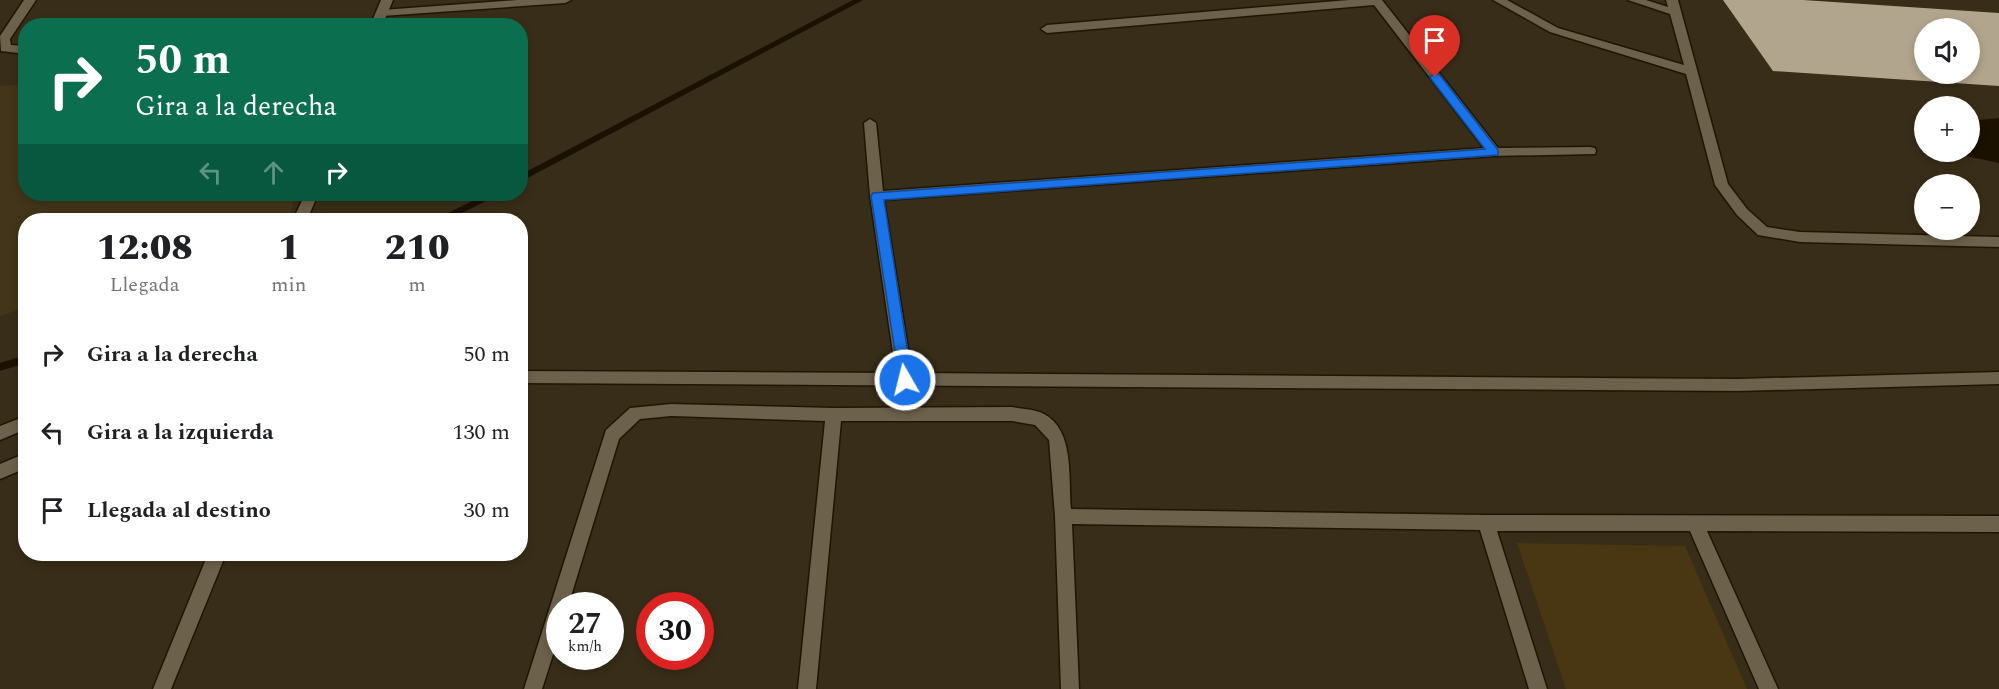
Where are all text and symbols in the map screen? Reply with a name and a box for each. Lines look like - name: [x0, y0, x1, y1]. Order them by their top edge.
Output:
- pin: [1409, 15, 1460, 77]
- map controls: [1914, 18, 1980, 240]
- button: sound: [1914, 18, 1980, 84]
- icon: arrive: [1418, 24, 1451, 57]
- text: 50 m: [135, 29, 230, 92]
- icon: right: [36, 42, 114, 120]
- text: Gira a la derecha: [135, 86, 337, 128]
- button: +: [1914, 96, 1980, 162]
- icon: left: [194, 156, 227, 189]
- icon: ahead: [257, 156, 290, 189]
- icon: right: [320, 156, 353, 189]
- button: −: [1914, 174, 1980, 240]
- text: 12:08: [96, 221, 193, 276]
- text: 1: [278, 221, 300, 276]
- text: 210: [385, 221, 450, 276]
- text: Llegada: [110, 270, 180, 300]
- text: min: [271, 270, 306, 300]
- text: m: [409, 270, 426, 300]
- icon: right: [36, 338, 69, 371]
- text: Gira a la derecha: [87, 338, 258, 371]
- text: 50 m: [464, 338, 510, 371]
- position arrow: [873, 348, 937, 412]
- icon: left: [36, 416, 69, 449]
- text: Gira a la izquierda: [87, 416, 274, 449]
- text: 130 m: [453, 416, 510, 449]
- icon: arrive: [36, 494, 69, 527]
- text: Llegada al destino: [87, 494, 271, 527]
- text: 30 m: [464, 494, 510, 527]
- speed limit sign: 30: [636, 592, 714, 670]
- text: 27: [568, 601, 602, 647]
- text: km/h: [568, 635, 602, 658]

